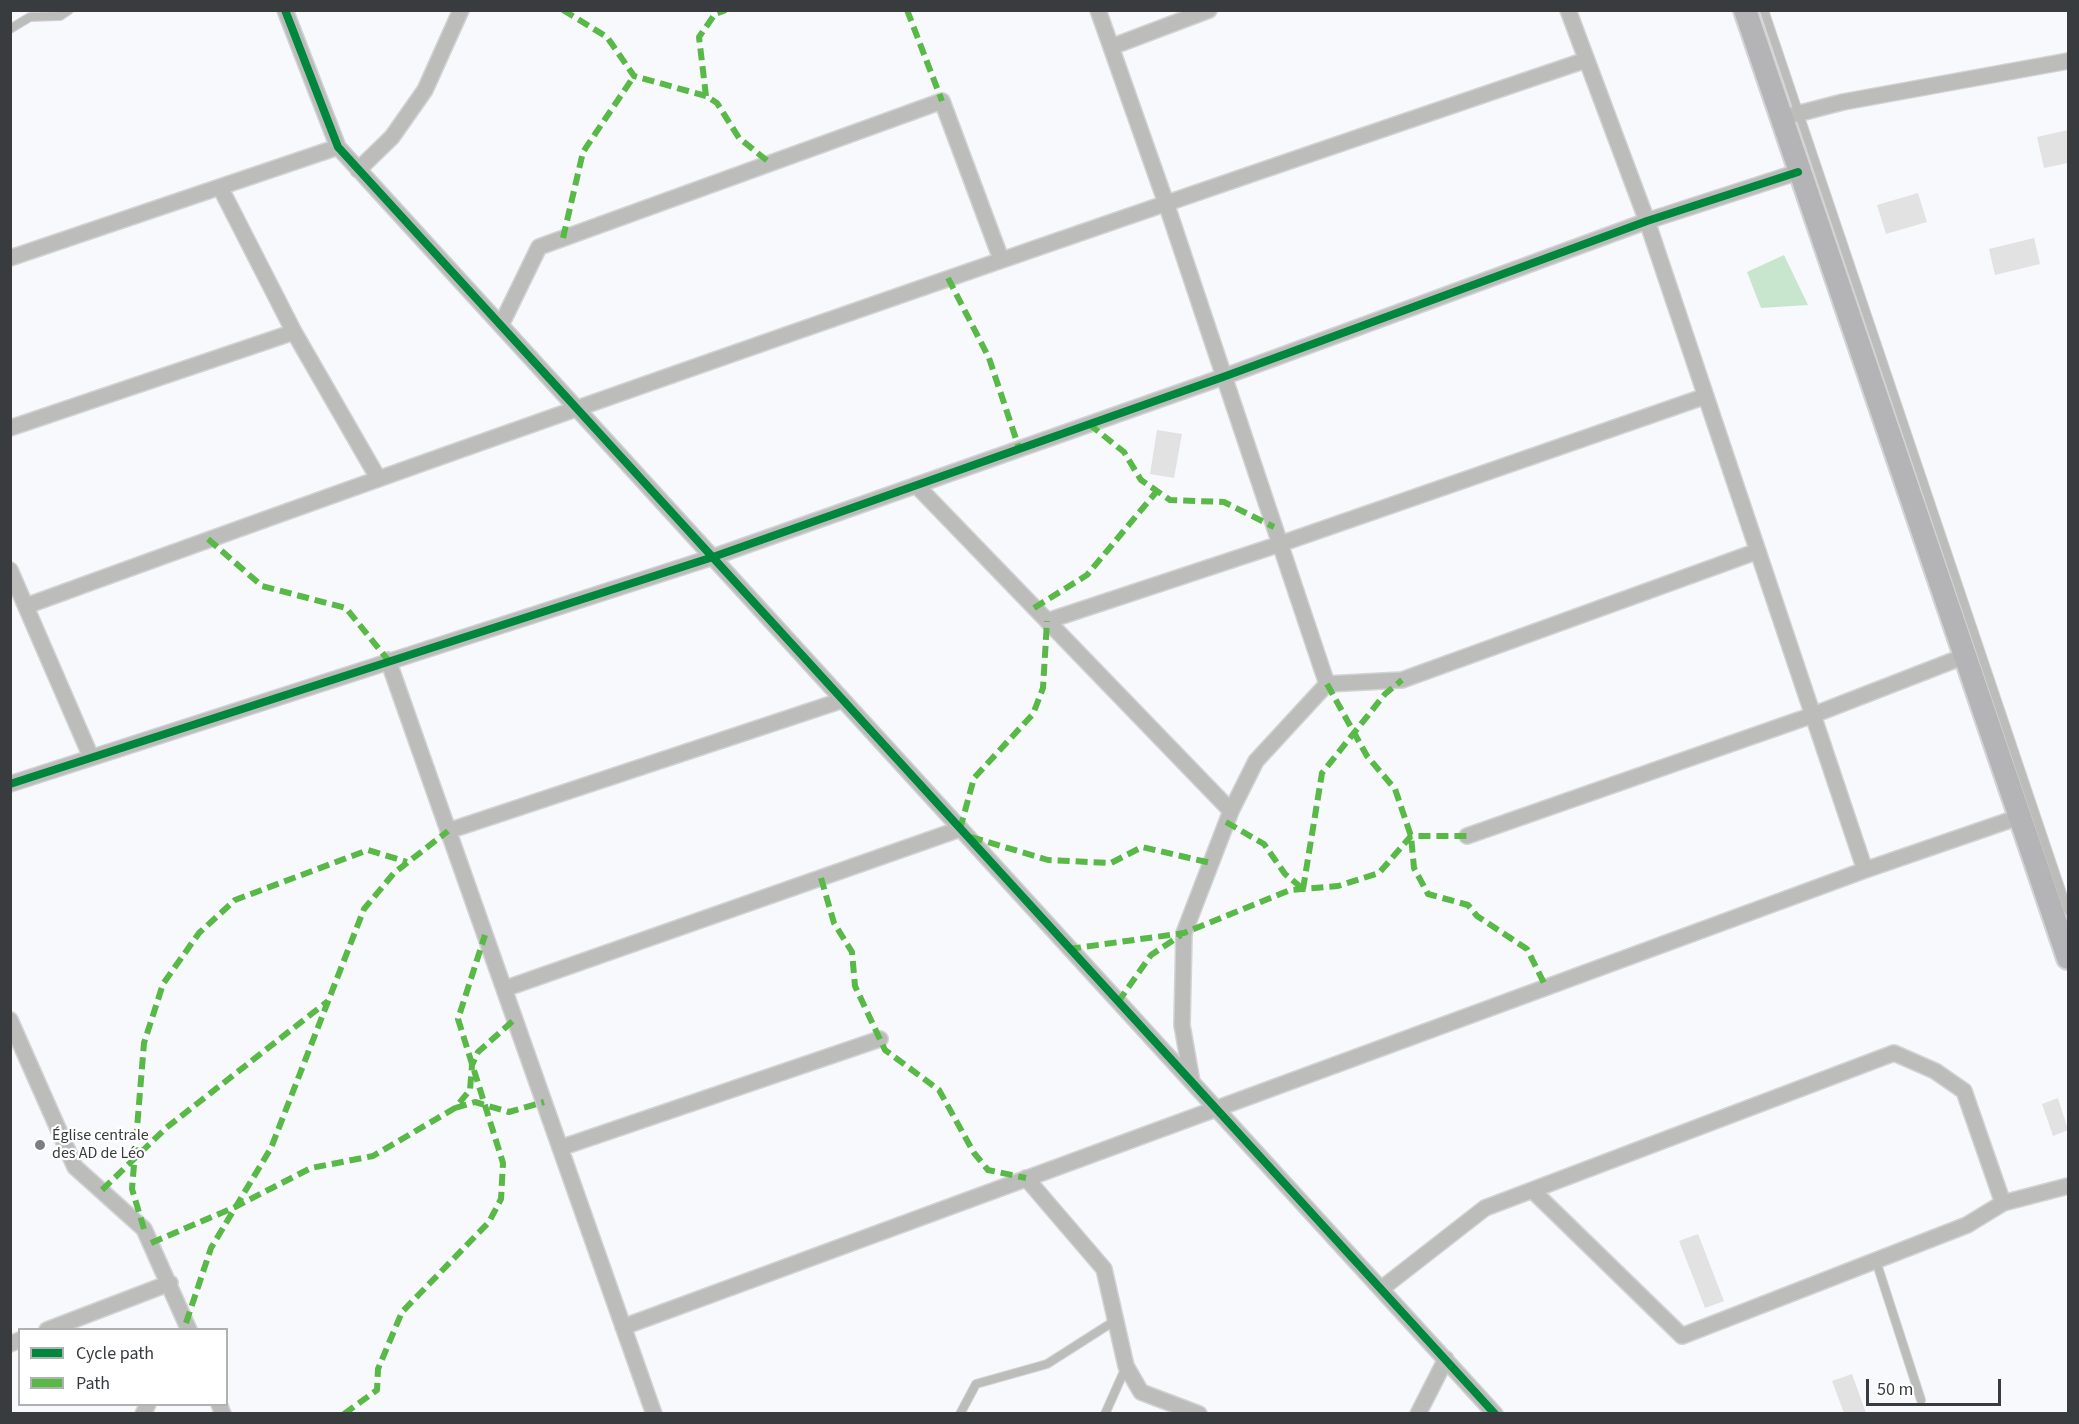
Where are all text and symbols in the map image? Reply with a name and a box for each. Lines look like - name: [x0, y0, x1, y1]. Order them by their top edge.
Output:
- place label: Église centrale des AD de Léo: [52, 1126, 149, 1164]
- marker: Église centrale des AD de Léo: [33, 1138, 47, 1152]
- legend: [18, 1328, 228, 1406]
- text: Cycle path: [76, 1341, 154, 1366]
- scale bar: [1869, 1367, 2004, 1405]
- text: Path: [76, 1371, 110, 1396]
- text: 50 m: [1877, 1377, 1913, 1402]

